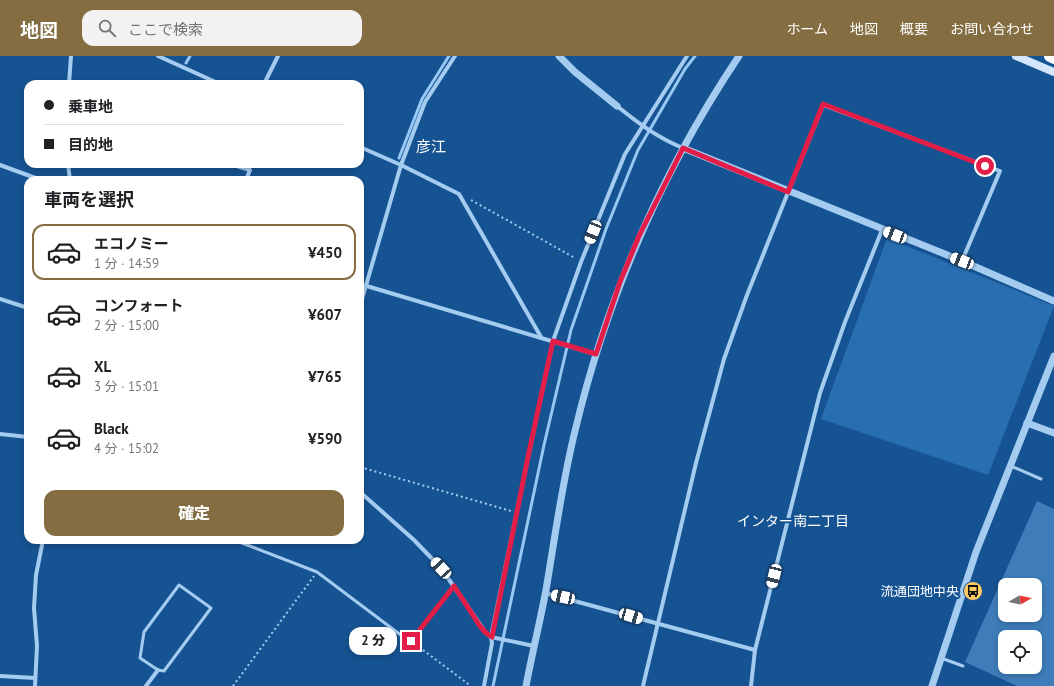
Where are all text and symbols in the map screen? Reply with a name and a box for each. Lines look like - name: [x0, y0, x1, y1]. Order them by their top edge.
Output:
- search box: [82, 10, 362, 46]
- icon: search: [96, 17, 118, 39]
- text: 地図: [20, 18, 58, 42]
- text: ここで検索: [128, 20, 203, 39]
- text: ホーム: [786, 20, 828, 38]
- text: 地図: [850, 20, 878, 38]
- text: 概要: [900, 20, 928, 38]
- text: お問い合わせ: [950, 20, 1034, 38]
- text: 乗車地: [68, 97, 113, 116]
- text: 目的地: [68, 135, 113, 154]
- district label: 彦江: [416, 137, 446, 156]
- route start: [976, 157, 994, 175]
- text: 車両を選択: [44, 188, 134, 211]
- car: [583, 219, 603, 245]
- car: [882, 225, 908, 245]
- icon: car: [46, 234, 82, 270]
- text: エコノミー: [94, 234, 169, 253]
- text: ¥450: [308, 243, 342, 262]
- car: [949, 251, 975, 271]
- text: 1 分 · 14:59: [94, 255, 159, 272]
- icon: car: [46, 296, 82, 332]
- text: コンフォート: [94, 296, 184, 315]
- text: ¥607: [308, 305, 342, 324]
- text: 2 分 · 15:00: [94, 317, 159, 334]
- text: XL: [94, 357, 111, 376]
- icon: car: [46, 358, 82, 394]
- text: ¥765: [308, 367, 342, 386]
- text: 3 分 · 15:01: [94, 378, 159, 395]
- text: Black: [94, 419, 129, 438]
- icon: car: [46, 420, 82, 456]
- text: ¥590: [308, 429, 342, 448]
- text: 4 分 · 15:02: [94, 440, 159, 457]
- button: 確定: [44, 490, 344, 536]
- district label: インター南二丁目: [737, 512, 849, 530]
- car: [428, 555, 454, 581]
- car: [765, 563, 783, 589]
- north arrow: [998, 578, 1042, 622]
- map controls: [998, 578, 1042, 674]
- bus stop icon: 流通団地中央: [962, 580, 984, 602]
- place label: 流通団地中央: [881, 583, 959, 600]
- car: [550, 589, 576, 605]
- car: [618, 607, 644, 625]
- callout: 2 分: [349, 627, 397, 655]
- button: locate: [998, 630, 1042, 674]
- text: 2 分: [361, 632, 385, 649]
- route end: [402, 632, 420, 650]

